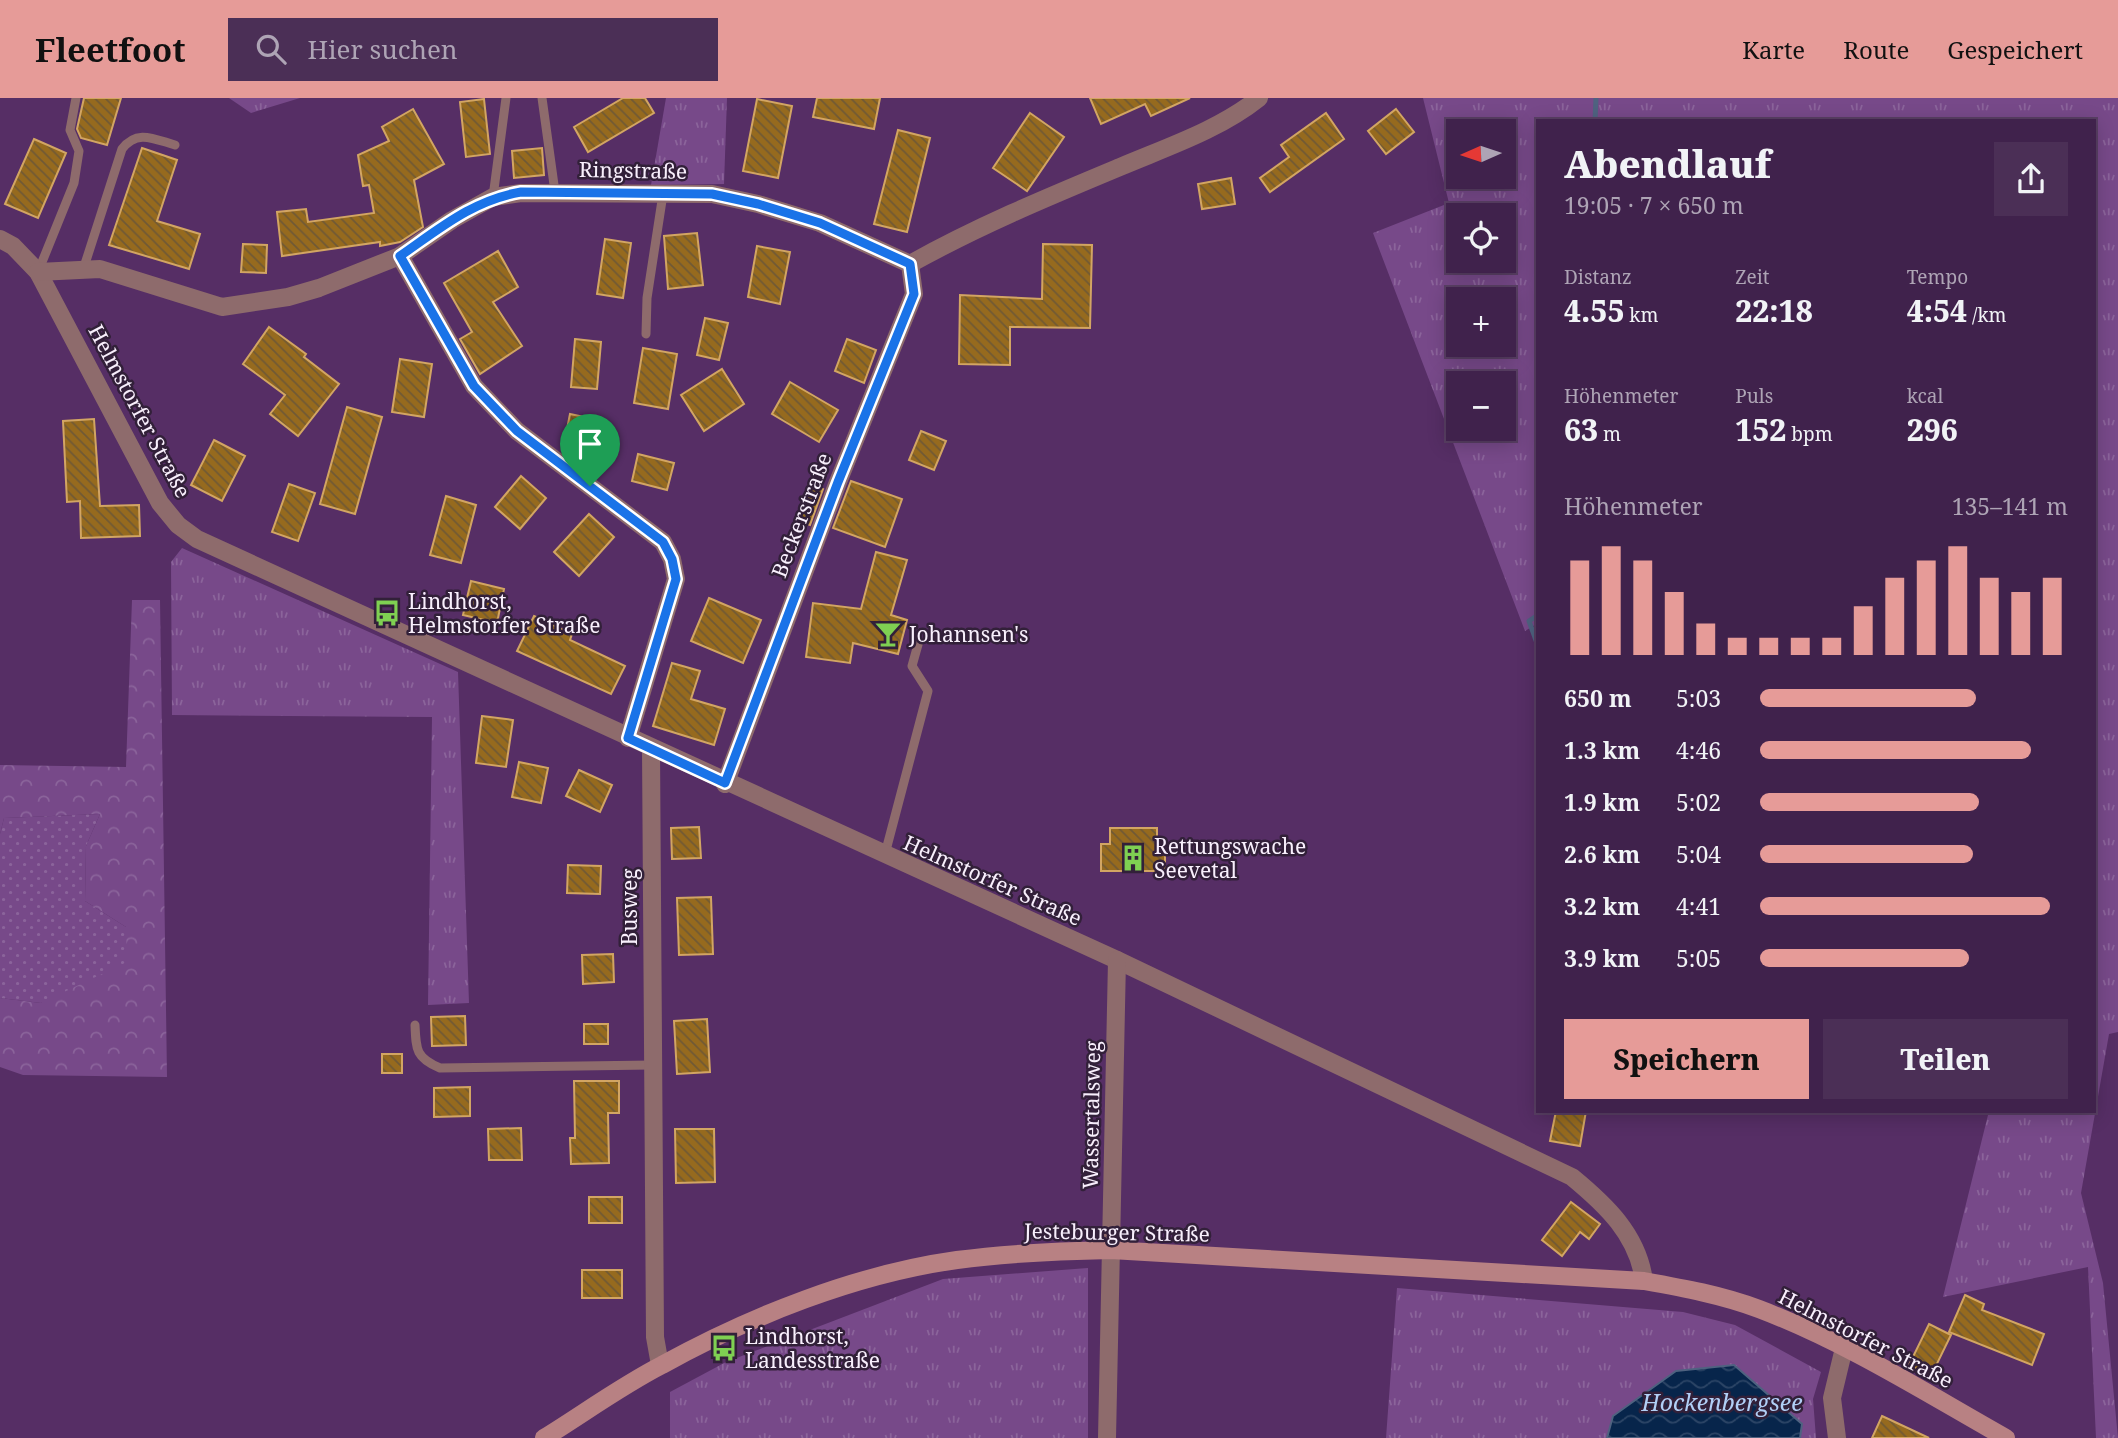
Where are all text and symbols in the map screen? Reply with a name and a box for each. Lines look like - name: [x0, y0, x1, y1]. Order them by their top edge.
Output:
- search box: [228, 18, 718, 81]
- text: Fleetfoot: [35, 27, 186, 72]
- icon: search: [252, 30, 290, 68]
- text: Hier suchen: [308, 31, 458, 67]
- text: Karte: [1742, 33, 1805, 66]
- text: Route: [1843, 33, 1909, 66]
- text: Gespeichert: [1947, 33, 2083, 66]
- north arrow: [1446, 119, 1516, 189]
- map controls: [1446, 119, 1516, 441]
- text: Abendlauf: [1564, 137, 1771, 189]
- button: share: [1994, 142, 2068, 216]
- street label: Ringstraße: [579, 155, 687, 185]
- text: 19:05 · 7 × 650 m: [1564, 189, 1744, 221]
- button: locate: [1446, 203, 1516, 273]
- text: Distanz: [1564, 264, 1632, 290]
- text: Zeit: [1735, 264, 1770, 290]
- text: Tempo: [1907, 264, 1968, 290]
- button: +: [1446, 287, 1516, 357]
- text: 4.55: [1564, 290, 1624, 331]
- text: 22:18: [1735, 290, 1813, 331]
- text: 4:54: [1907, 290, 1967, 331]
- text: km: [1624, 302, 1658, 328]
- text: /km: [1967, 302, 2007, 328]
- street label: Helmstorfer Straße: [82, 319, 198, 503]
- button: −: [1446, 371, 1516, 441]
- text: Höhenmeter: [1564, 383, 1678, 409]
- text: Puls: [1735, 383, 1773, 409]
- text: kcal: [1907, 383, 1943, 409]
- text: 63: [1564, 409, 1598, 450]
- text: 152: [1735, 409, 1786, 450]
- text: 296: [1907, 409, 1958, 450]
- pin: [560, 414, 620, 486]
- text: m: [1598, 421, 1621, 447]
- text: bpm: [1786, 421, 1833, 447]
- icon: arrive: [571, 425, 609, 463]
- street label: Beckerstraße: [764, 449, 838, 581]
- text: Höhenmeter: [1564, 490, 1703, 522]
- text: 135–141 m: [1952, 490, 2068, 522]
- place label: Lindhorst, Helmstorfer Straße: [408, 587, 600, 639]
- bus stop icon: Lindhorst, Helmstorfer Straße: [372, 598, 402, 628]
- bar icon: Johannsen's: [873, 619, 903, 649]
- place label: Johannsen's: [908, 620, 1028, 648]
- text: 650 m: [1564, 682, 1632, 714]
- text: 5:03: [1676, 682, 1721, 714]
- text: 1.3 km: [1564, 734, 1640, 766]
- text: 4:46: [1676, 734, 1721, 766]
- text: 1.9 km: [1564, 786, 1640, 818]
- text: 5:02: [1676, 786, 1721, 818]
- street label: Helmstorfer Straße: [899, 828, 1087, 932]
- place label: Rettungswache Seevetal: [1154, 832, 1306, 884]
- text: 2.6 km: [1564, 838, 1640, 870]
- text: 5:04: [1676, 838, 1721, 870]
- building icon: Rettungswache Seevetal: [1118, 843, 1148, 873]
- street label: Busweg: [615, 868, 643, 946]
- text: 3.2 km: [1564, 890, 1640, 922]
- text: 4:41: [1676, 890, 1721, 922]
- text: 3.9 km: [1564, 942, 1640, 974]
- text: 5:05: [1676, 942, 1721, 974]
- button: Speichern: [1564, 1019, 1809, 1099]
- button: Teilen: [1823, 1019, 2068, 1099]
- street label: Wassertalsweg: [1076, 1040, 1106, 1189]
- street label: Jesteburger Straße: [1023, 1216, 1210, 1248]
- street label: Helmstorfer Straße: [1774, 1282, 1958, 1394]
- place label: Lindhorst, Landesstraße: [745, 1322, 880, 1374]
- bus stop icon: Lindhorst, Landesstraße: [709, 1333, 739, 1363]
- water label: Hockenbergsee: [1640, 1386, 1803, 1418]

